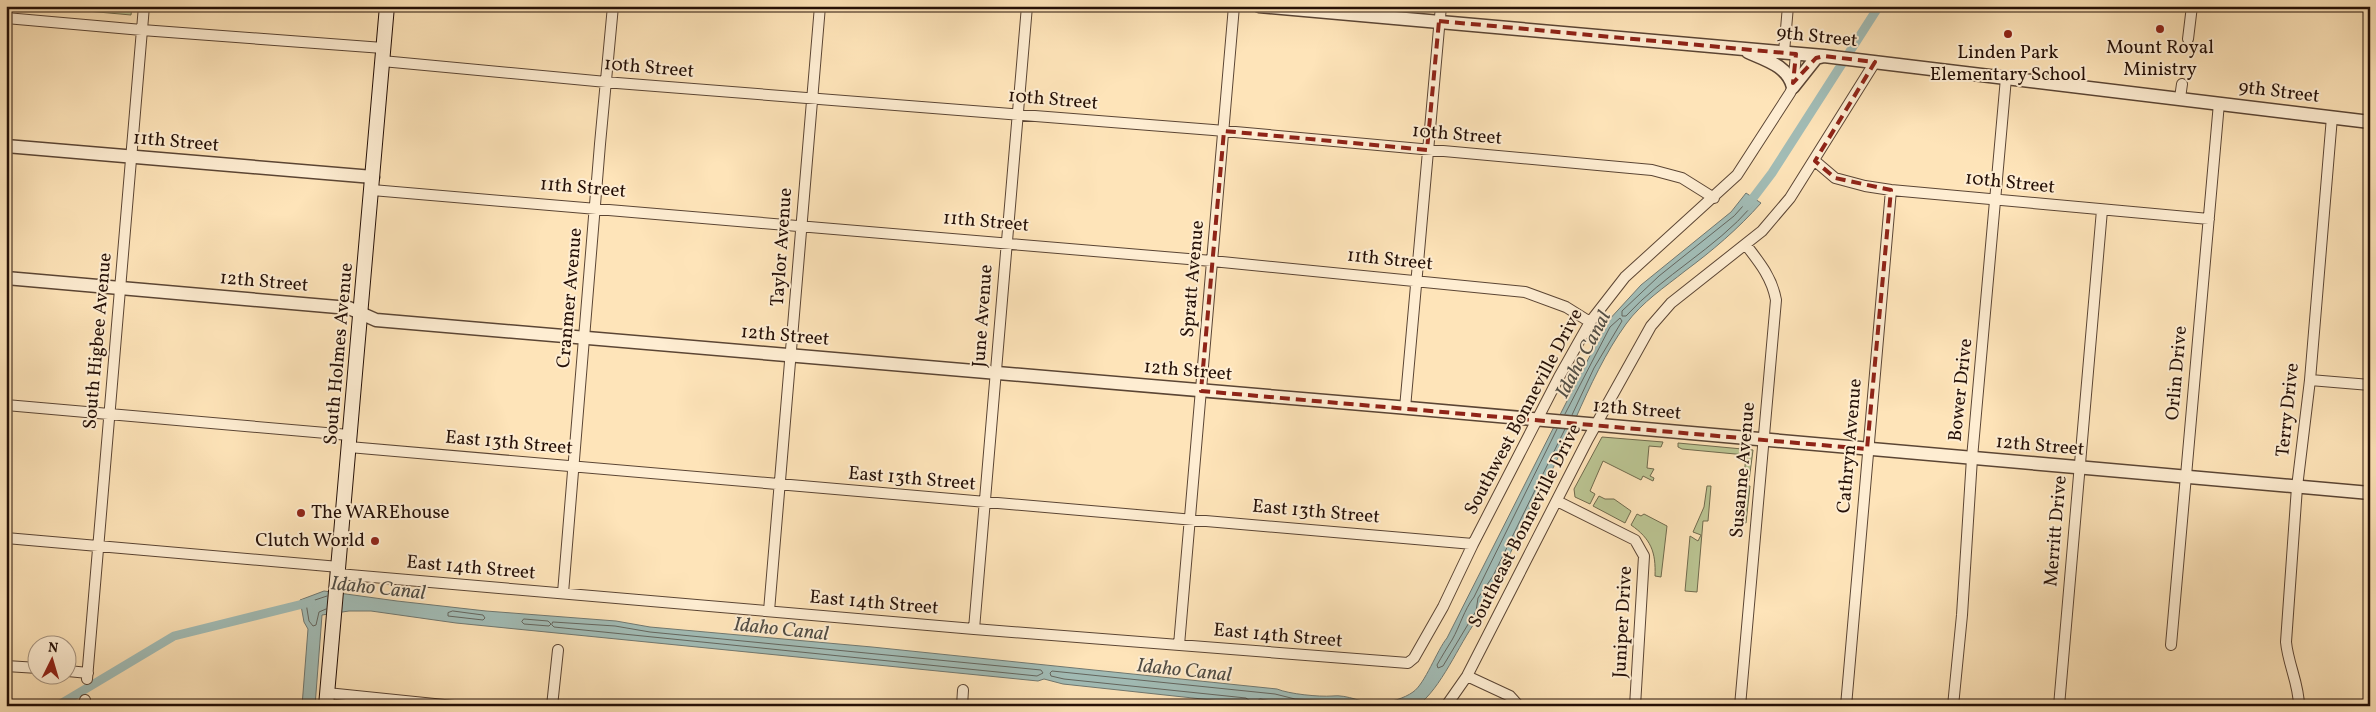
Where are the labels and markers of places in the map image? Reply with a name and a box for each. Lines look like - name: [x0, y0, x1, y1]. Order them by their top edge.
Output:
- marker: Mount Royal Ministry: [2154, 23, 2166, 35]
- marker: Linden Park Elementary School: [2002, 28, 2014, 40]
- place label: Mount Royal Ministry: [2106, 35, 2214, 83]
- place label: Linden Park Elementary School: [1930, 40, 2087, 88]
- place label: The WAREhouse: [311, 500, 450, 526]
- marker: The WAREhouse: [295, 507, 307, 519]
- place label: Clutch World: [255, 528, 365, 554]
- marker: Clutch World: [369, 535, 381, 547]

